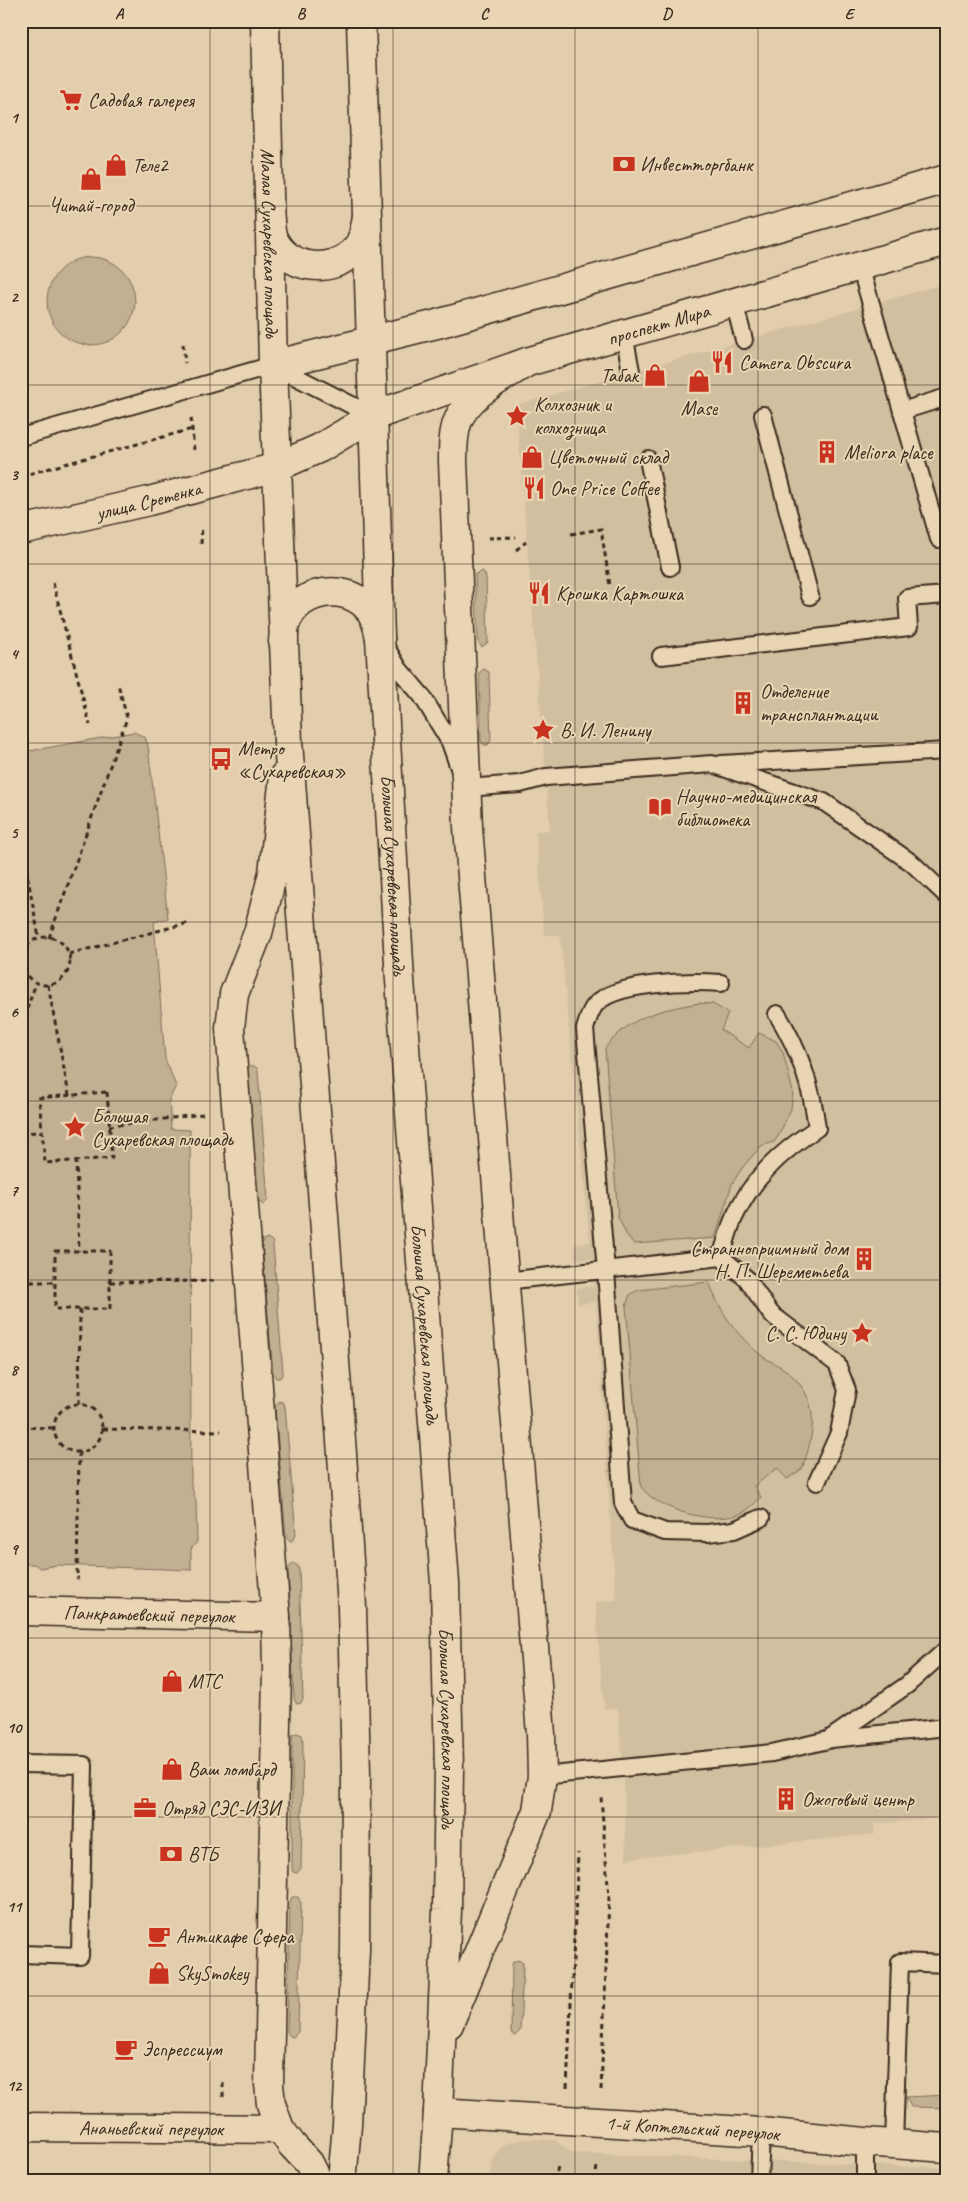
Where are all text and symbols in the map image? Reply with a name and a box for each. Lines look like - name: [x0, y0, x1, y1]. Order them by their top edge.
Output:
- text: A: [115, 4, 125, 24]
- text: B: [297, 4, 307, 24]
- text: C: [480, 4, 490, 24]
- text: D: [662, 4, 673, 24]
- text: E: [845, 4, 856, 24]
- supermarket icon: Садовая галерея: [58, 87, 84, 113]
- place label: Садовая галерея: [88, 88, 195, 113]
- text: 1: [10, 108, 19, 128]
- street label: Малая Сухаревская площадь: [255, 148, 284, 340]
- bank icon: Инвестторгбанк: [611, 151, 637, 177]
- shop icon: Теле2: [103, 152, 129, 178]
- place label: Инвестторгбанк: [640, 152, 754, 177]
- place label: Теле2: [132, 153, 170, 178]
- shop icon: Читай-город: [78, 166, 104, 192]
- place label: Читай-город: [49, 193, 136, 218]
- text: 2: [10, 287, 19, 307]
- street label: проспект Мира: [605, 298, 714, 351]
- restaurant icon: Camera Obscura: [709, 349, 735, 375]
- place label: Camera Obscura: [739, 350, 852, 375]
- shop icon: Табак: [642, 362, 668, 388]
- place label: Табак: [600, 363, 640, 388]
- shop icon: Mase: [686, 368, 712, 394]
- place label: Колхозник и колхозница: [534, 392, 613, 441]
- place label: Mase: [681, 396, 719, 421]
- place icon: Колхозник и колхозница: [504, 403, 530, 429]
- building icon: Meliora place: [814, 439, 840, 465]
- place label: Meliora place: [844, 440, 934, 465]
- shop icon: Цветочный склад: [519, 444, 545, 470]
- place label: Цветочный склад: [548, 445, 670, 470]
- text: 3: [10, 465, 19, 485]
- street label: улица Сретенка: [93, 475, 206, 526]
- restaurant icon: One Price Coffee: [521, 475, 547, 501]
- place label: One Price Coffee: [550, 476, 660, 501]
- restaurant icon: Крошка Картошка: [526, 580, 552, 606]
- place label: Крошка Картошка: [556, 581, 685, 606]
- text: 4: [10, 644, 19, 664]
- place label: Отделение трансплантации: [760, 679, 879, 727]
- building icon: Отделение трансплантации: [730, 690, 756, 716]
- place icon: В. И. Ленину: [530, 717, 556, 743]
- place label: В. И. Ленину: [560, 718, 653, 743]
- place label: Метро «Сухаревская»: [238, 736, 346, 784]
- bus stop icon: Метро «Сухаревская»: [208, 746, 234, 772]
- street label: Большая Сухаревская площадь: [375, 774, 412, 978]
- place label: Научно-медицинская библиотека: [676, 784, 818, 832]
- library icon: Научно-медицинская библиотека: [647, 794, 673, 820]
- text: 5: [11, 823, 20, 843]
- text: 6: [10, 1002, 19, 1022]
- place label: Большая Сухаревская площадь: [92, 1104, 234, 1152]
- place icon: Большая Сухаревская площадь: [62, 1114, 88, 1140]
- text: 7: [10, 1181, 19, 1201]
- street label: Большая Сухаревская площадь: [405, 1223, 445, 1427]
- place label: Странноприимный дом Н. П. Шереметьева: [691, 1236, 850, 1284]
- building icon: Странноприимный дом Н. П. Шереметьева: [851, 1246, 877, 1272]
- place icon: С. С. Юдину: [849, 1320, 875, 1346]
- place label: С. С. Юдину: [765, 1321, 847, 1346]
- text: 8: [10, 1360, 19, 1380]
- text: 9: [10, 1539, 19, 1559]
- street label: Панкратьевский переулок: [63, 1600, 236, 1629]
- street label: Большая Сухаревская площадь: [433, 1628, 461, 1831]
- shop icon: МТС: [159, 1668, 185, 1694]
- place label: МТС: [188, 1669, 224, 1694]
- text: 10: [7, 1718, 23, 1738]
- shop icon: Ваш ломбард: [159, 1756, 185, 1782]
- place label: Ваш ломбард: [188, 1757, 278, 1782]
- building icon: Ожоговый центр: [773, 1786, 799, 1812]
- place label: Ожоговый центр: [802, 1787, 915, 1812]
- office icon: Отряд СЭС-ИЗИ: [132, 1795, 158, 1821]
- place label: Отряд СЭС-ИЗИ: [162, 1796, 283, 1821]
- bank icon: ВТБ: [158, 1841, 184, 1867]
- place label: ВТБ: [188, 1842, 220, 1867]
- text: 11: [7, 1897, 23, 1917]
- cafe icon: Антикафе Сфера: [146, 1923, 172, 1949]
- place label: Антикафе Сфера: [176, 1924, 295, 1949]
- shop icon: SkySmokey: [146, 1960, 172, 1986]
- place label: SkySmokey: [176, 1961, 250, 1986]
- cafe icon: Эспрессиум: [113, 2036, 139, 2062]
- place label: Эспрессиум: [142, 2037, 223, 2062]
- text: 12: [7, 2076, 23, 2096]
- street label: 1-й Коптельский переулок: [605, 2110, 782, 2147]
- street label: Ананьевский переулок: [79, 2115, 225, 2142]

